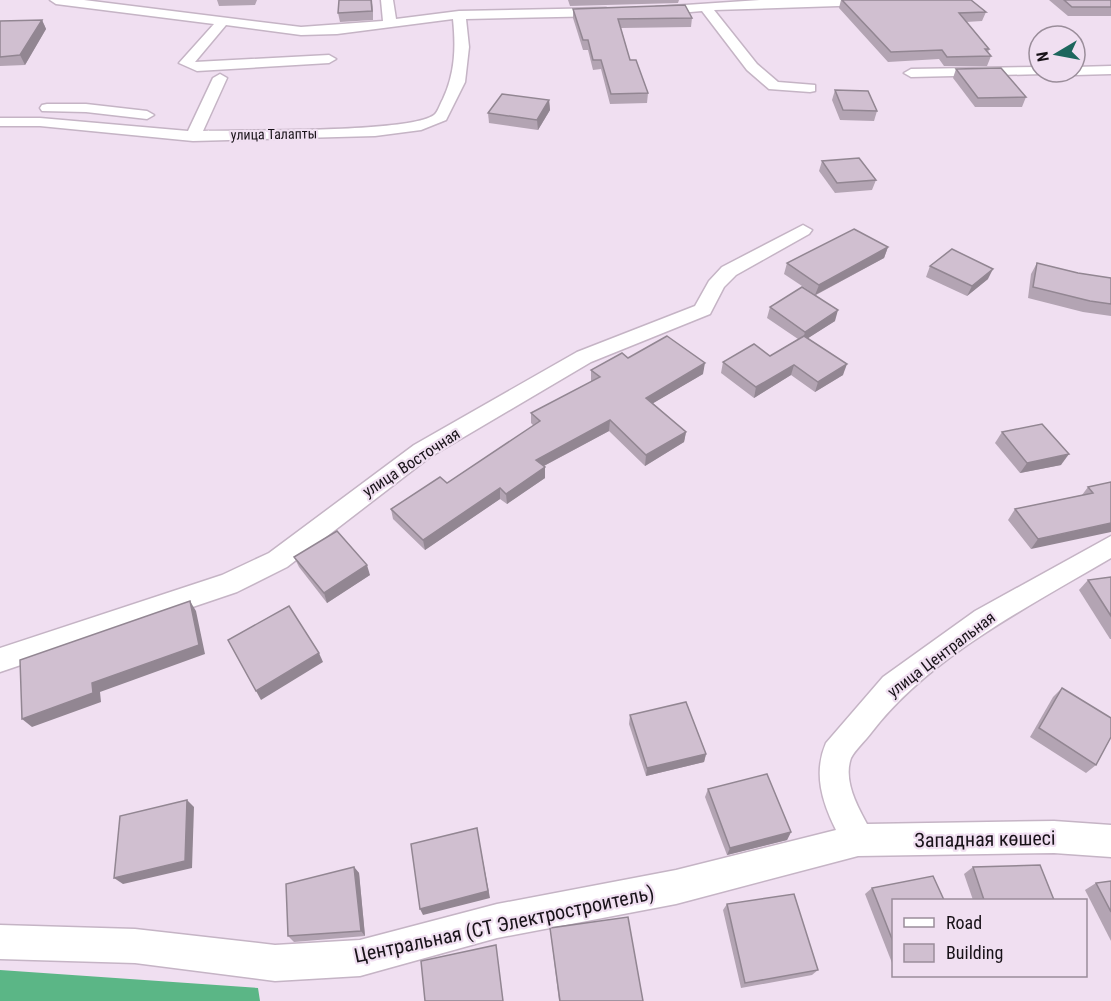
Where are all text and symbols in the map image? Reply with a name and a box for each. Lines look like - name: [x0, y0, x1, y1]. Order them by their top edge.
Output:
- north arrow: [1027, 24, 1087, 84]
- text: N: [1033, 50, 1053, 63]
- street label: улица Талапты: [231, 125, 317, 143]
- street label: улица Восточная: [359, 424, 464, 501]
- street label: улица Центральная: [884, 608, 999, 701]
- street label: Западная көшесі: [914, 826, 1056, 852]
- street label: Центральная (СТ Электростроитель): [352, 880, 656, 968]
- legend: [892, 899, 1087, 977]
- text: Road: [946, 912, 982, 933]
- text: Building: [946, 942, 1003, 963]

